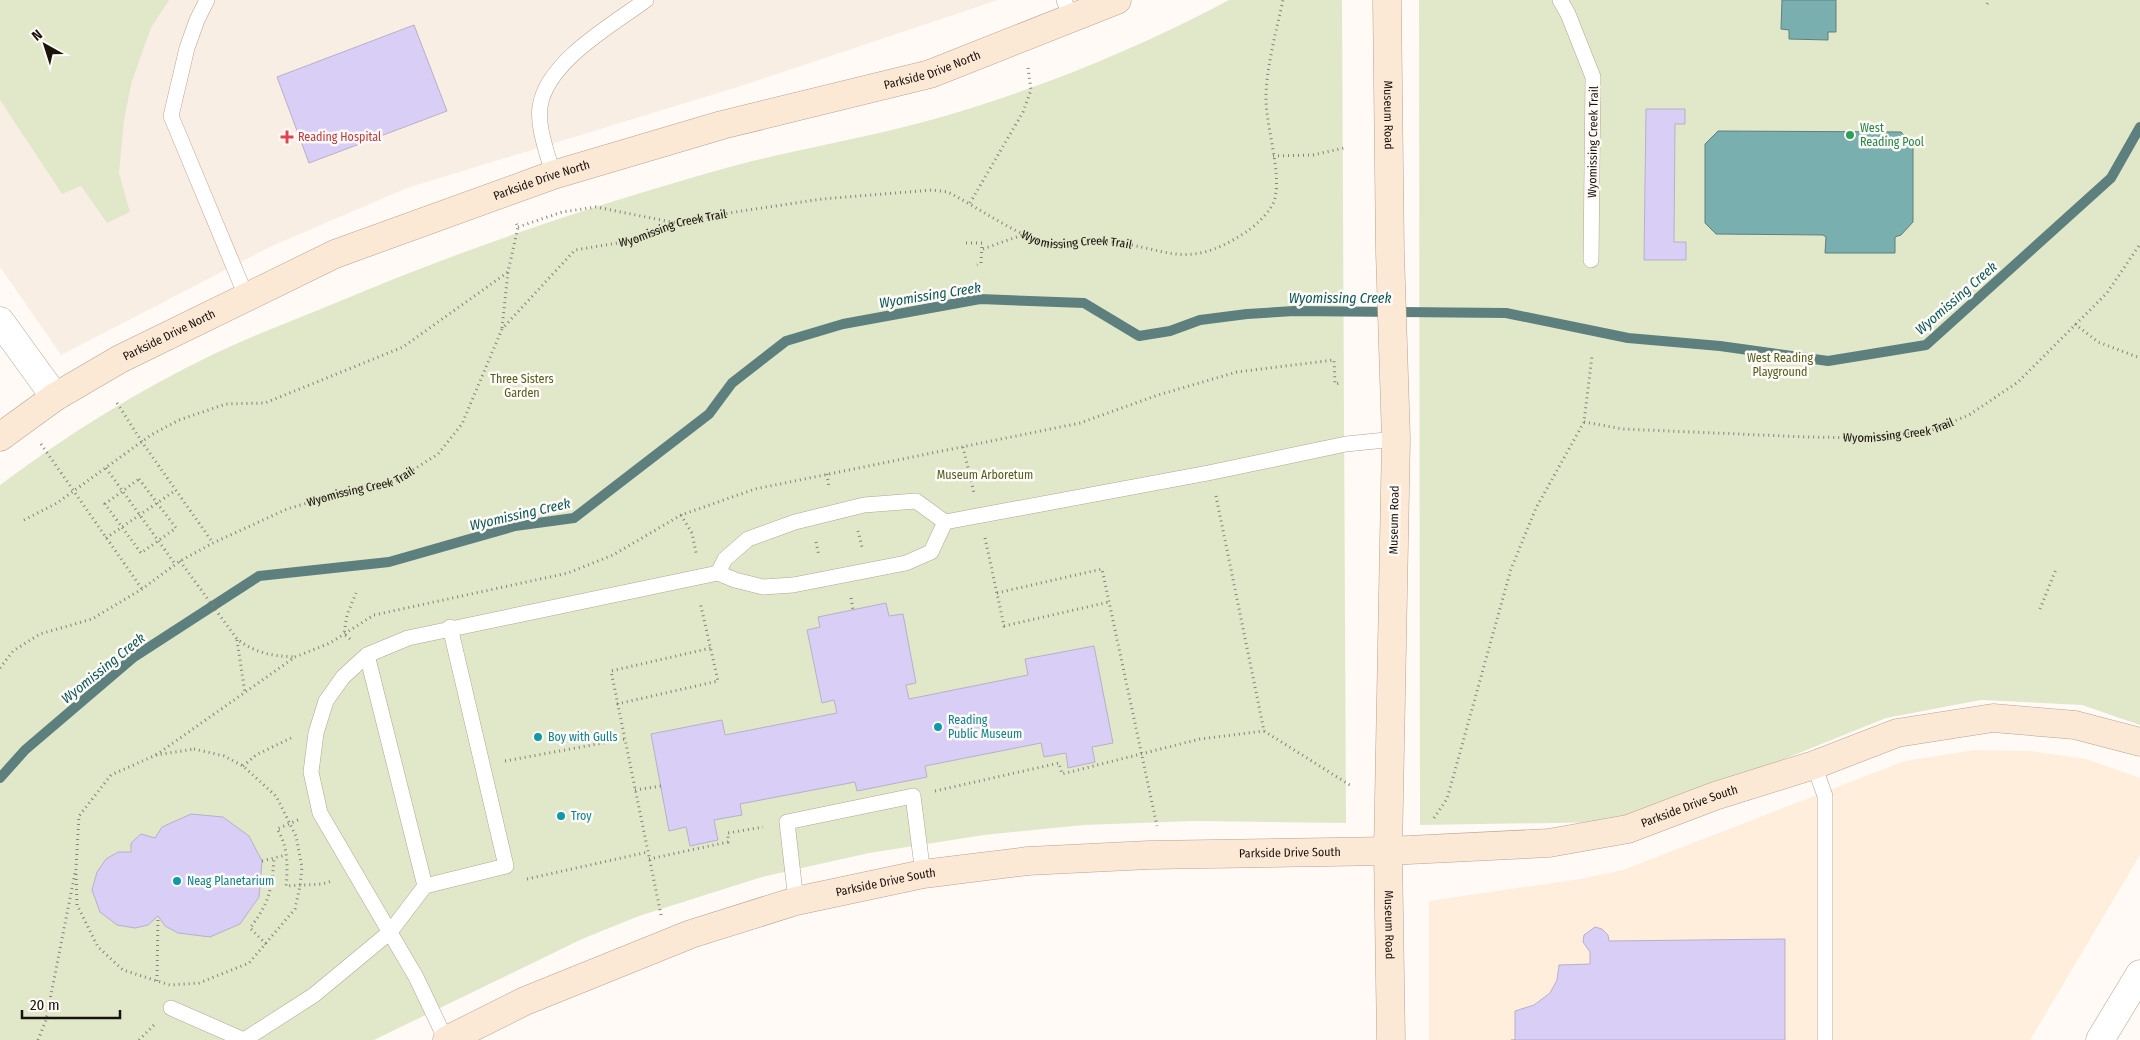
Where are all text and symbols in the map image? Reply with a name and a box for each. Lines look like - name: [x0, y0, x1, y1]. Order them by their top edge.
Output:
- north arrow: [20, 20, 70, 70]
- text: N: [29, 26, 46, 45]
- street label: Parkside Drive North: [882, 48, 982, 92]
- street label: Museum Road: [1381, 80, 1396, 150]
- street label: Wyomissing Creek Trail: [1585, 86, 1601, 198]
- place label: West Reading Pool: [1860, 121, 1924, 149]
- marker: West Reading Pool: [1844, 129, 1856, 141]
- marker: Reading Hospital: [280, 130, 294, 144]
- place label: Reading Hospital: [298, 130, 381, 144]
- street label: Parkside Drive North: [491, 157, 591, 203]
- street label: Wyomissing Creek Trail: [618, 207, 728, 250]
- street label: Wyomissing Creek Trail: [1019, 227, 1133, 252]
- water label: Wyomissing Creek: [1912, 258, 2001, 338]
- water label: Wyomissing Creek: [878, 279, 982, 312]
- water label: Wyomissing Creek: [1289, 290, 1391, 307]
- street label: Parkside Drive North: [121, 307, 218, 363]
- park label: West Reading Playground: [1747, 351, 1813, 379]
- park label: Three Sisters Garden: [490, 372, 554, 400]
- street label: Wyomissing Creek Trail: [1843, 415, 1956, 445]
- street label: Wyomissing Creek Trail: [305, 464, 417, 510]
- park label: Museum Arboretum: [937, 468, 1033, 482]
- street label: Museum Road: [1386, 485, 1402, 555]
- water label: Wyomissing Creek: [468, 495, 572, 534]
- water label: Wyomissing Creek: [58, 629, 149, 707]
- place label: Reading Public Museum: [948, 713, 1022, 741]
- marker: Reading Public Museum: [932, 721, 944, 733]
- place label: Boy with Gulls: [548, 730, 618, 744]
- marker: Boy with Gulls: [532, 731, 544, 743]
- street label: Parkside Drive South: [1639, 782, 1739, 830]
- place label: Troy: [571, 809, 592, 823]
- marker: Troy: [555, 810, 567, 822]
- street label: Parkside Drive South: [1239, 845, 1341, 860]
- street label: Parkside Drive South: [834, 865, 937, 899]
- place label: Neag Planetarium: [187, 874, 274, 888]
- marker: Neag Planetarium: [171, 875, 183, 887]
- street label: Museum Road: [1382, 890, 1397, 959]
- scale bar: [22, 988, 120, 1020]
- text: 20 m: [30, 996, 60, 1014]

